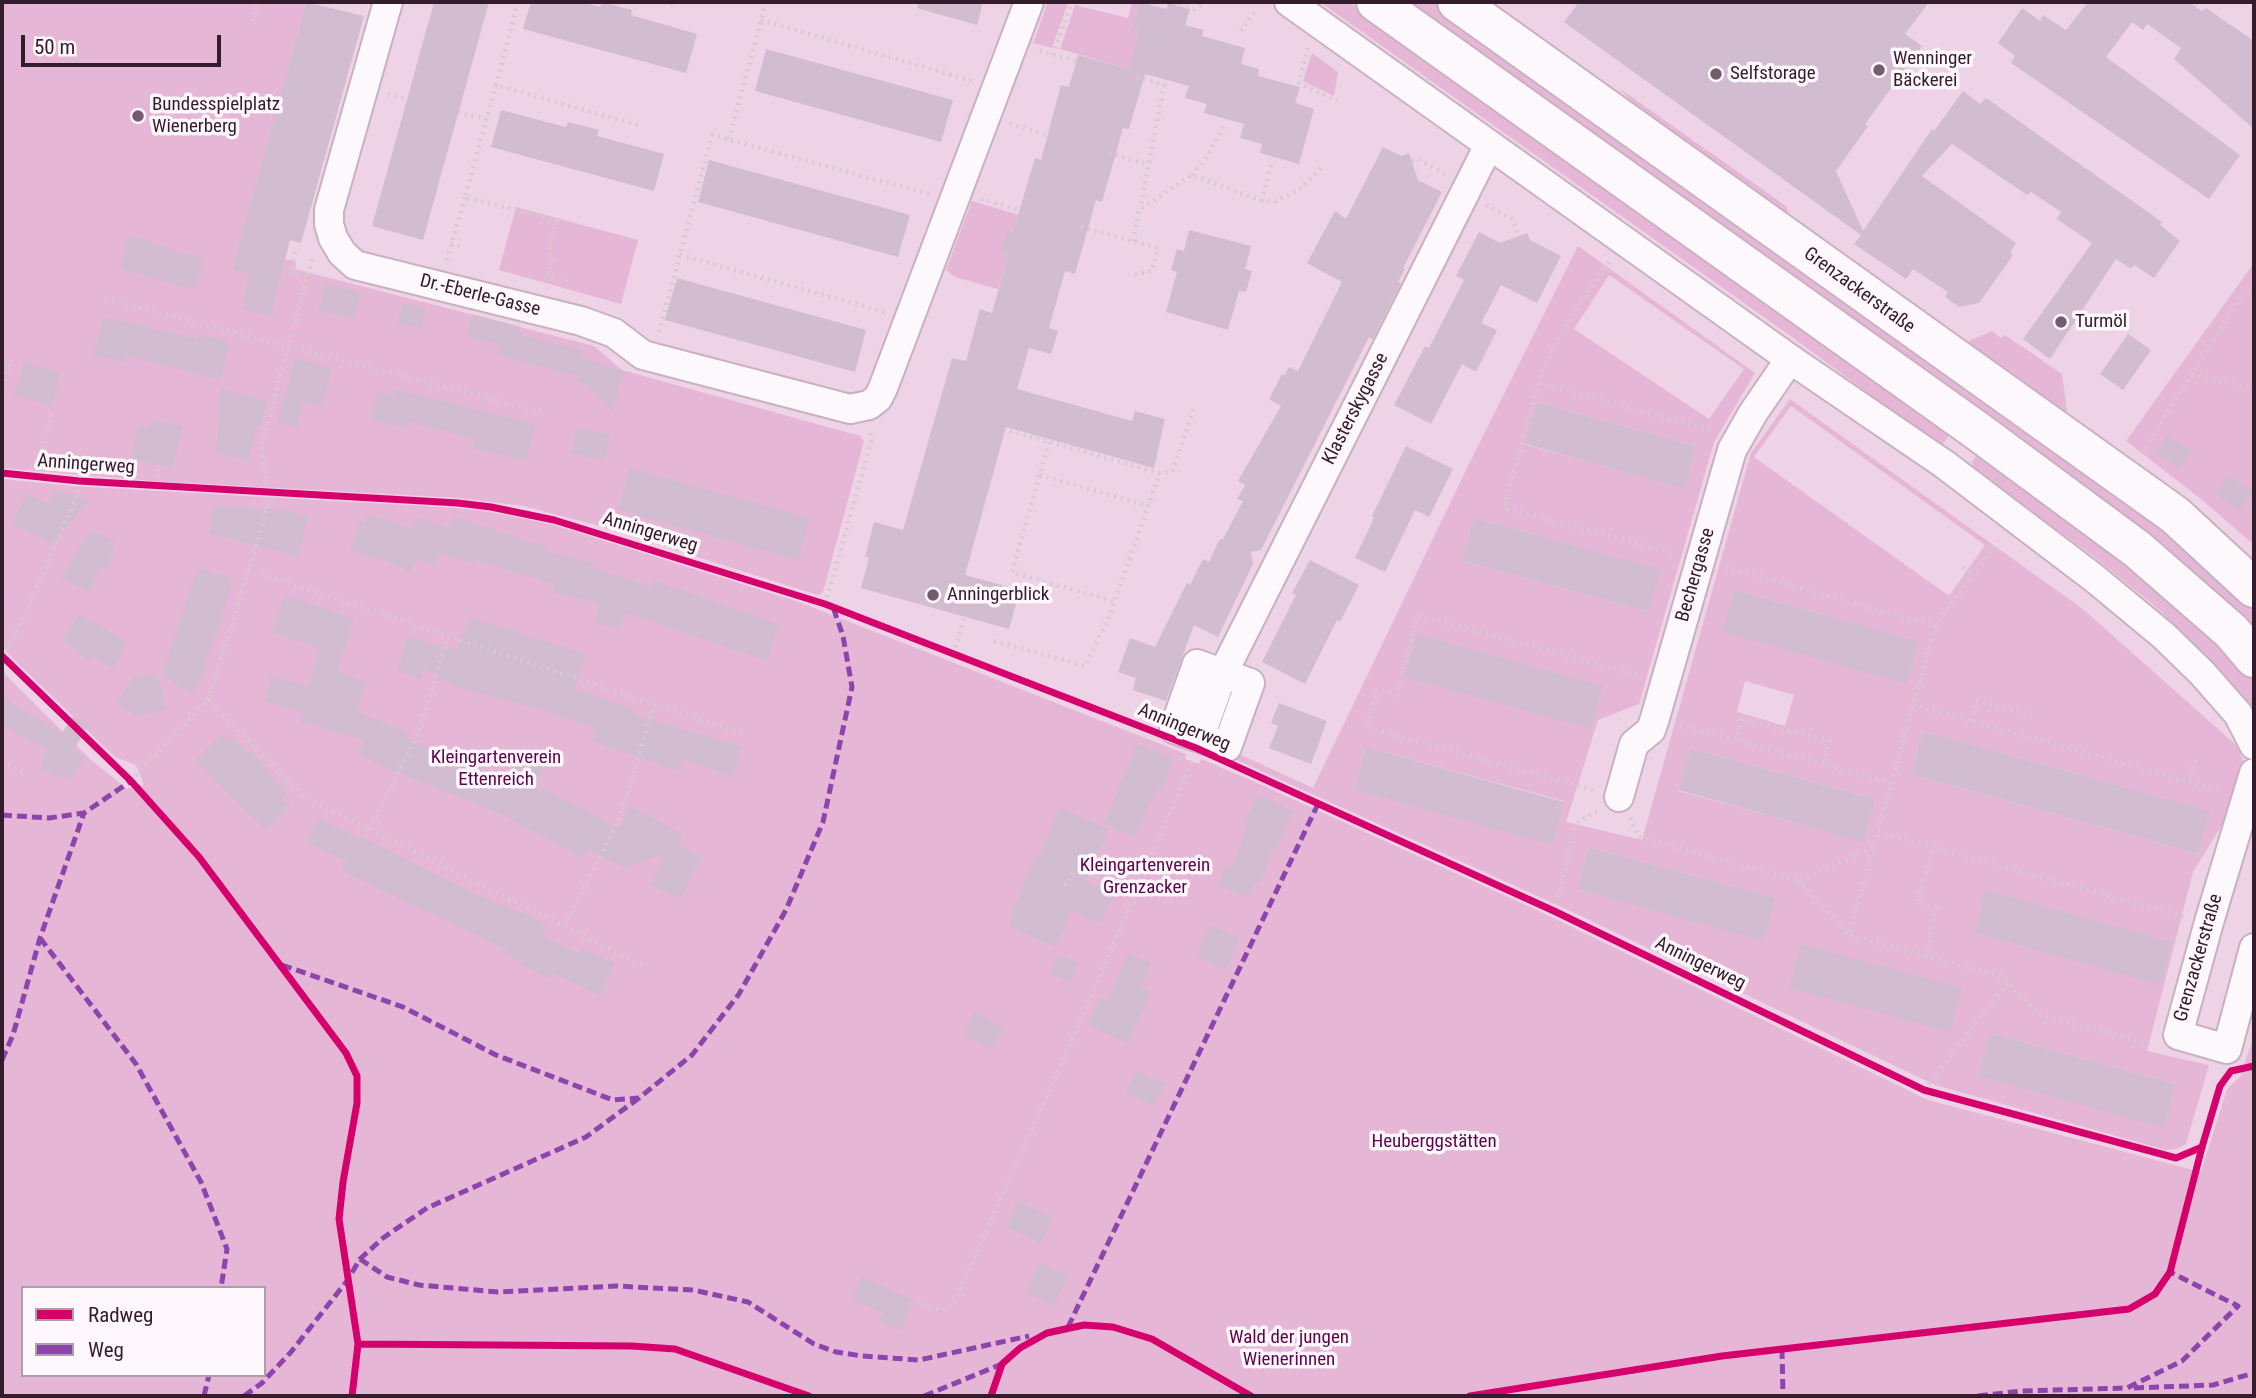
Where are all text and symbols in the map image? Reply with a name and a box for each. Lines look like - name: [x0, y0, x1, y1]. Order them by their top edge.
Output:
- scale bar: [24, 21, 224, 65]
- text: 50 m: [34, 35, 75, 59]
- place label: Wenninger Bäckerei: [1893, 48, 1972, 92]
- marker: Wenninger Bäckerei: [1871, 62, 1887, 78]
- place label: Selfstorage: [1730, 63, 1816, 85]
- marker: Selfstorage: [1708, 66, 1724, 82]
- place label: Bundesspielplatz Wienerberg: [152, 94, 280, 138]
- marker: Bundesspielplatz Wienerberg: [130, 108, 146, 124]
- street label: Grenzackerstraße: [1799, 243, 1919, 339]
- street label: Dr.-Eberle-Gasse: [417, 270, 543, 322]
- place label: Turmöl: [2075, 311, 2127, 333]
- marker: Turmöl: [2053, 314, 2069, 330]
- street label: Klasterskygasse: [1318, 349, 1394, 469]
- street label: Anningerweg: [36, 450, 136, 480]
- street label: Anningerweg: [600, 508, 700, 558]
- street label: Bechergasse: [1672, 525, 1720, 625]
- place label: Anningerblick: [947, 584, 1049, 606]
- marker: Anningerblick: [925, 587, 941, 603]
- street label: Anningerweg: [1134, 699, 1234, 757]
- park label: Kleingartenverein Ettenreich: [431, 747, 561, 791]
- park label: Kleingartenverein Grenzacker: [1080, 855, 1210, 899]
- street label: Grenzackerstraße: [2170, 891, 2228, 1025]
- street label: Anningerweg: [1651, 932, 1749, 996]
- park label: Heuberggstätten: [1371, 1131, 1497, 1153]
- legend: [21, 1286, 266, 1377]
- text: Radweg: [88, 1303, 153, 1327]
- park label: Wald der jungen Wienerinnen: [1229, 1327, 1349, 1371]
- text: Weg: [88, 1338, 124, 1362]

